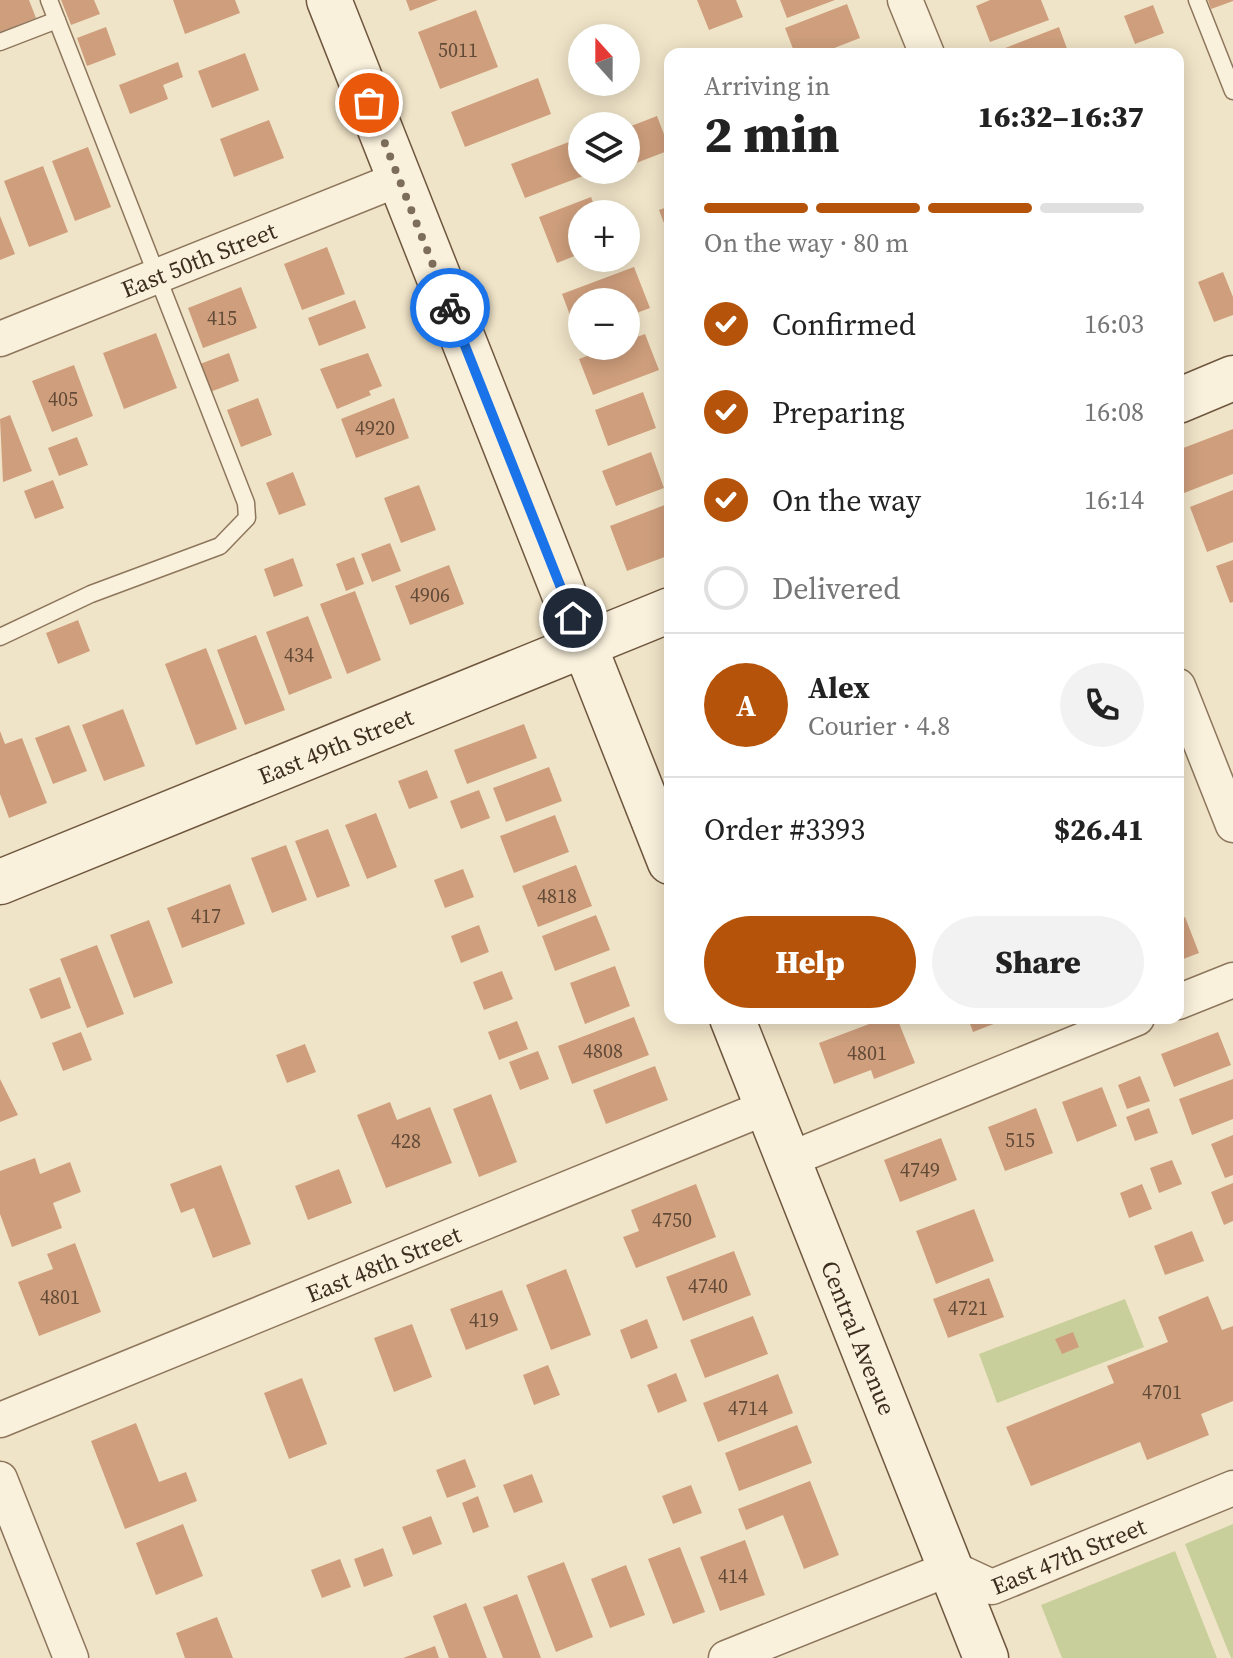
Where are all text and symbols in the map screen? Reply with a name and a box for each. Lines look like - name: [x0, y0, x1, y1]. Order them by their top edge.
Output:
- north arrow: [568, 24, 640, 96]
- map controls: [568, 24, 640, 360]
- house number: 5011: [438, 36, 478, 64]
- text: Arriving in: [704, 68, 830, 104]
- pin: [335, 69, 403, 137]
- icon: bag: [347, 81, 391, 125]
- text: 16:32–16:37: [977, 96, 1144, 137]
- text: 2 min: [704, 98, 840, 169]
- button: layers: [568, 112, 640, 184]
- button: +: [568, 200, 640, 272]
- street label: East 50th Street: [116, 213, 281, 305]
- text: On the way · 80 m: [704, 225, 909, 261]
- courier: [410, 268, 490, 348]
- icon: bike: [428, 286, 472, 330]
- button: −: [568, 288, 640, 360]
- icon: check: [704, 302, 748, 346]
- house number: 415: [207, 304, 237, 332]
- text: Confirmed: [772, 304, 916, 345]
- text: 16:03: [1084, 306, 1144, 342]
- house number: 405: [48, 385, 78, 413]
- icon: check: [704, 390, 748, 434]
- text: Preparing: [772, 392, 905, 433]
- text: 16:08: [1084, 394, 1144, 430]
- house number: 4920: [355, 414, 395, 442]
- icon: check: [704, 478, 748, 522]
- text: On the way: [772, 480, 921, 521]
- text: 16:14: [1084, 482, 1144, 518]
- text: Delivered: [772, 568, 900, 609]
- house number: 4906: [410, 581, 450, 609]
- pin: [539, 584, 607, 652]
- icon: home: [551, 596, 595, 640]
- house number: 434: [284, 641, 314, 669]
- button: phone: [1060, 663, 1144, 747]
- text: Alex: [808, 667, 870, 708]
- text: A: [736, 685, 756, 726]
- street label: East 49th Street: [253, 700, 418, 792]
- text: Courier · 4.8: [808, 708, 950, 744]
- text: Order #3393: [704, 809, 865, 850]
- text: $26.41: [1054, 809, 1144, 850]
- house number: 4818: [537, 882, 577, 910]
- house number: 417: [191, 902, 221, 930]
- button: Help: [704, 916, 916, 1008]
- button: Share: [932, 916, 1144, 1008]
- house number: 4808: [583, 1037, 623, 1065]
- house number: 4801: [847, 1039, 887, 1067]
- house number: 515: [1005, 1126, 1035, 1154]
- house number: 428: [391, 1127, 421, 1155]
- house number: 4749: [900, 1156, 940, 1184]
- house number: 4750: [652, 1206, 692, 1234]
- street label: East 48th Street: [301, 1217, 466, 1310]
- street label: Central Avenue: [813, 1256, 904, 1420]
- house number: 4740: [688, 1272, 728, 1300]
- house number: 4801: [40, 1283, 80, 1311]
- house number: 4721: [948, 1294, 988, 1322]
- house number: 419: [469, 1306, 499, 1334]
- house number: 4701: [1142, 1378, 1182, 1406]
- house number: 4714: [728, 1394, 768, 1422]
- street label: East 47th Street: [986, 1509, 1151, 1602]
- house number: 414: [718, 1562, 748, 1590]

